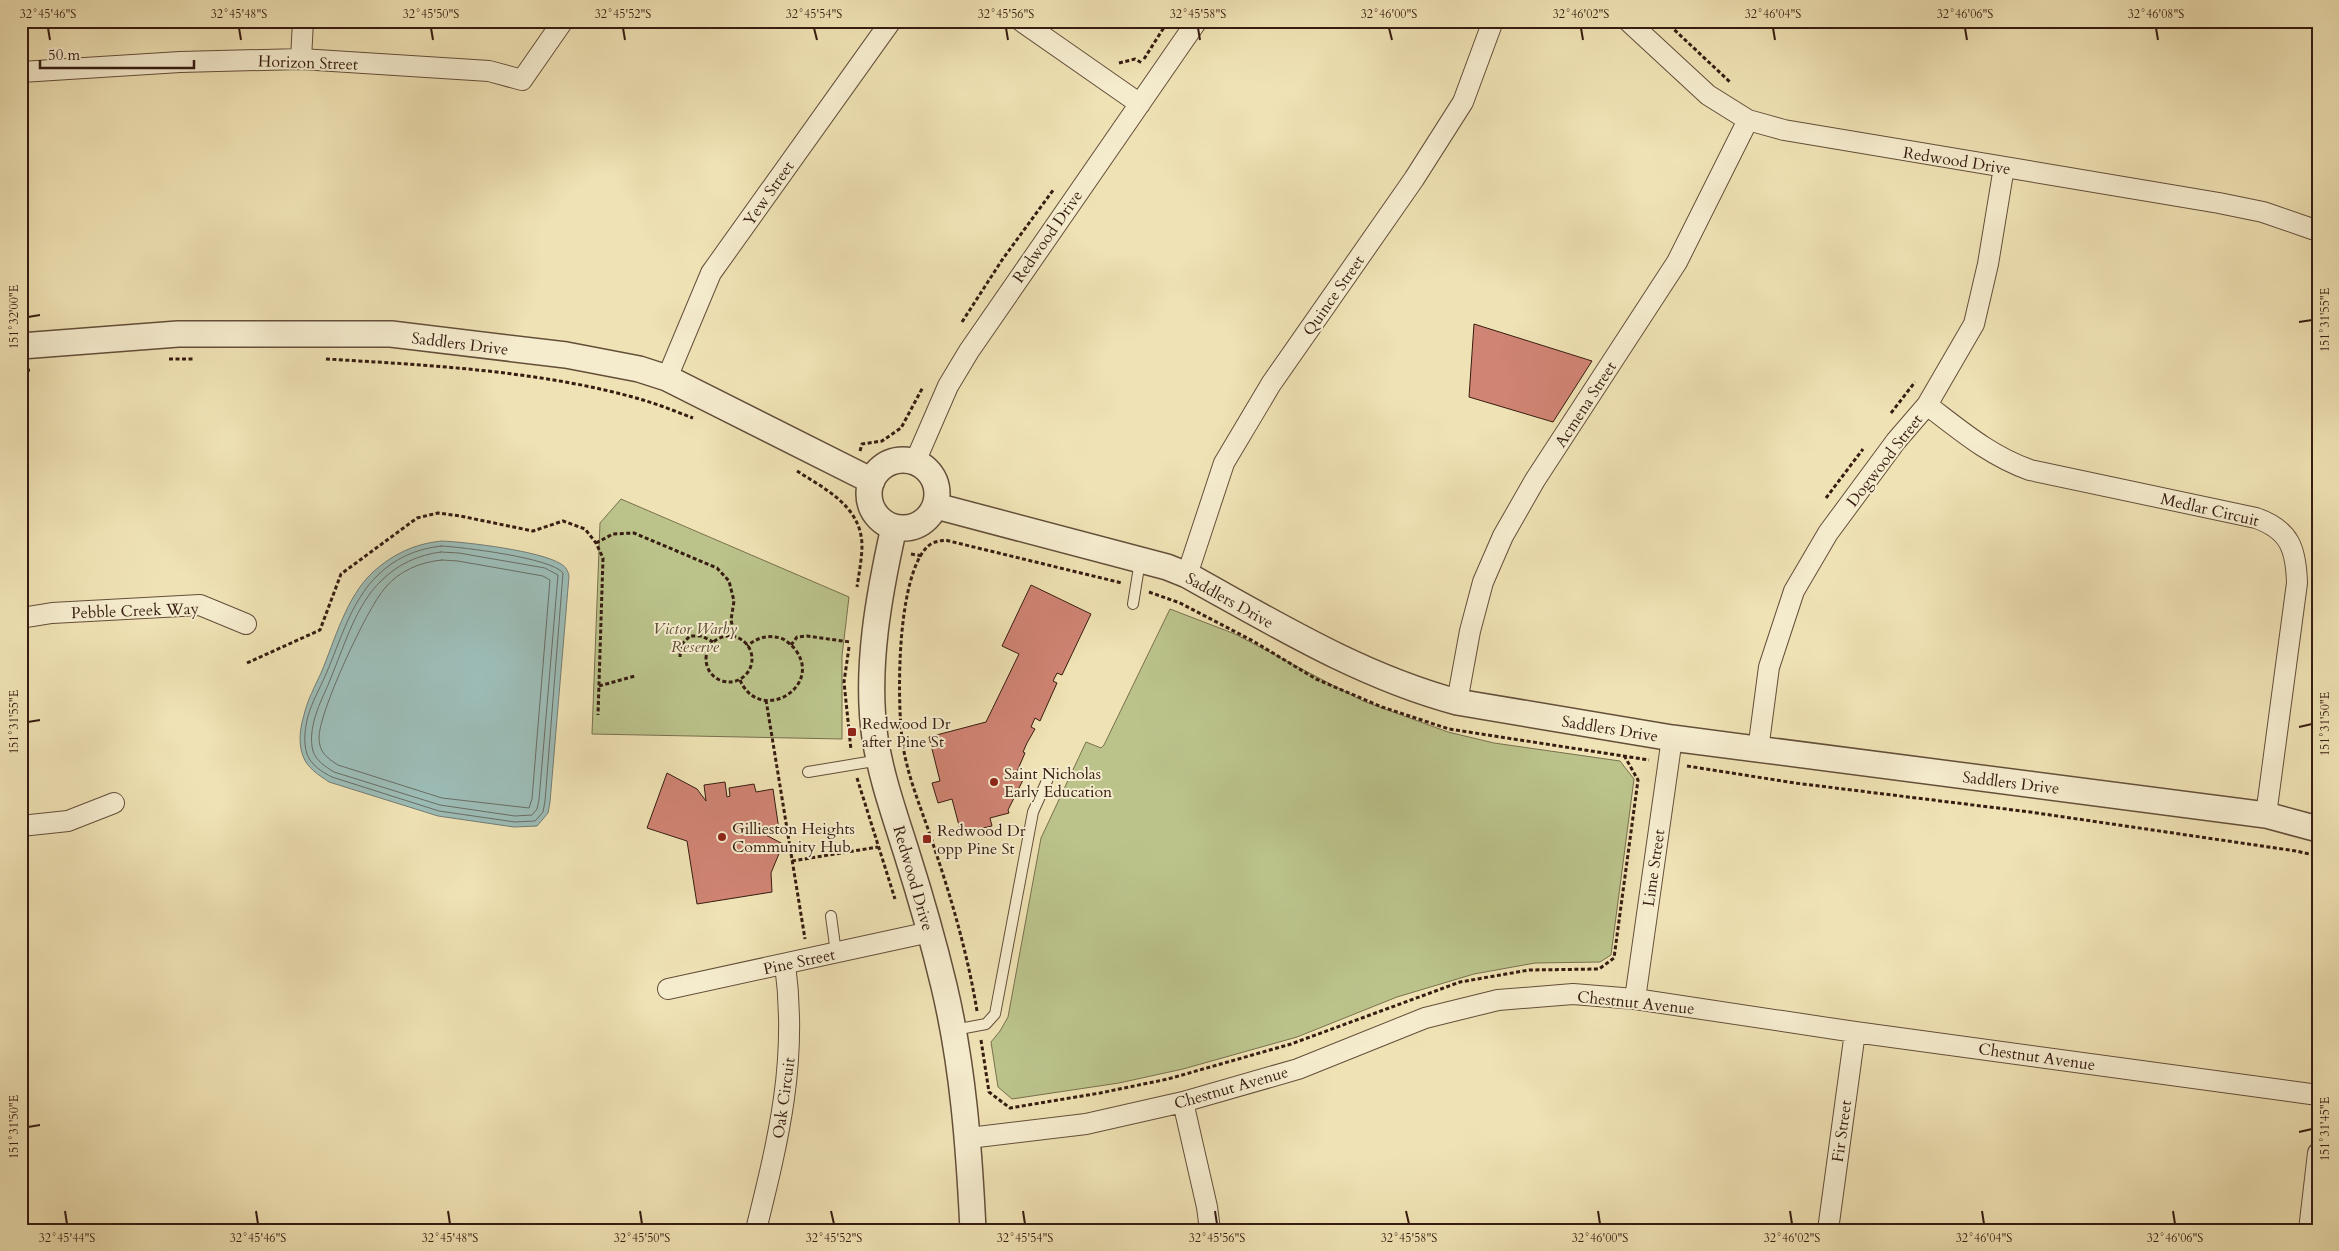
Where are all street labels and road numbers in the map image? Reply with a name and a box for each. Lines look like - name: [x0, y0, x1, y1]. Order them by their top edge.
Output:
- street label: Horizon Street: [258, 50, 358, 76]
- street label: Redwood Drive: [1902, 142, 2012, 180]
- street label: Yew Street: [738, 157, 799, 231]
- street label: Redwood Drive: [1008, 186, 1088, 287]
- street label: Quince Street: [1298, 251, 1370, 340]
- street label: Saddlers Drive: [410, 327, 510, 361]
- street label: Acmena Street: [1550, 357, 1622, 452]
- street label: Dogwood Street: [1842, 410, 1928, 512]
- street label: Medlar Circuit: [2158, 488, 2261, 532]
- street label: Saddlers Drive: [1182, 568, 1277, 634]
- street label: Pebble Creek Way: [71, 598, 200, 624]
- street label: Saddlers Drive: [1560, 710, 1660, 747]
- street label: Saddlers Drive: [1961, 766, 2061, 800]
- street label: Redwood Drive: [888, 823, 939, 933]
- street label: Lime Street: [1638, 828, 1670, 908]
- street label: Pine Street: [761, 944, 837, 980]
- street label: Chestnut Avenue: [1576, 986, 1696, 1020]
- street label: Chestnut Avenue: [1977, 1038, 2097, 1076]
- street label: Oak Circuit: [767, 1056, 801, 1140]
- street label: Chestnut Avenue: [1172, 1061, 1291, 1115]
- street label: Fir Street: [1827, 1099, 1857, 1163]

